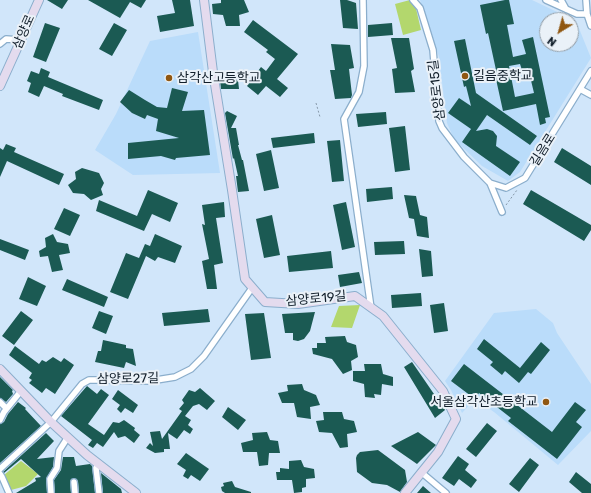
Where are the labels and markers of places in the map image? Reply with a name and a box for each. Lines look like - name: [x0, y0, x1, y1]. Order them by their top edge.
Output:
- place label: 길음중학교: [473, 68, 533, 84]
- place label: 삼각산고등학교: [177, 70, 261, 86]
- marker: 길음중학교: [460, 71, 470, 81]
- marker: 삼각산고등학교: [164, 73, 174, 83]
- place label: 서울삼각산초등학교: [430, 394, 538, 410]
- marker: 서울삼각산초등학교: [541, 397, 551, 407]

